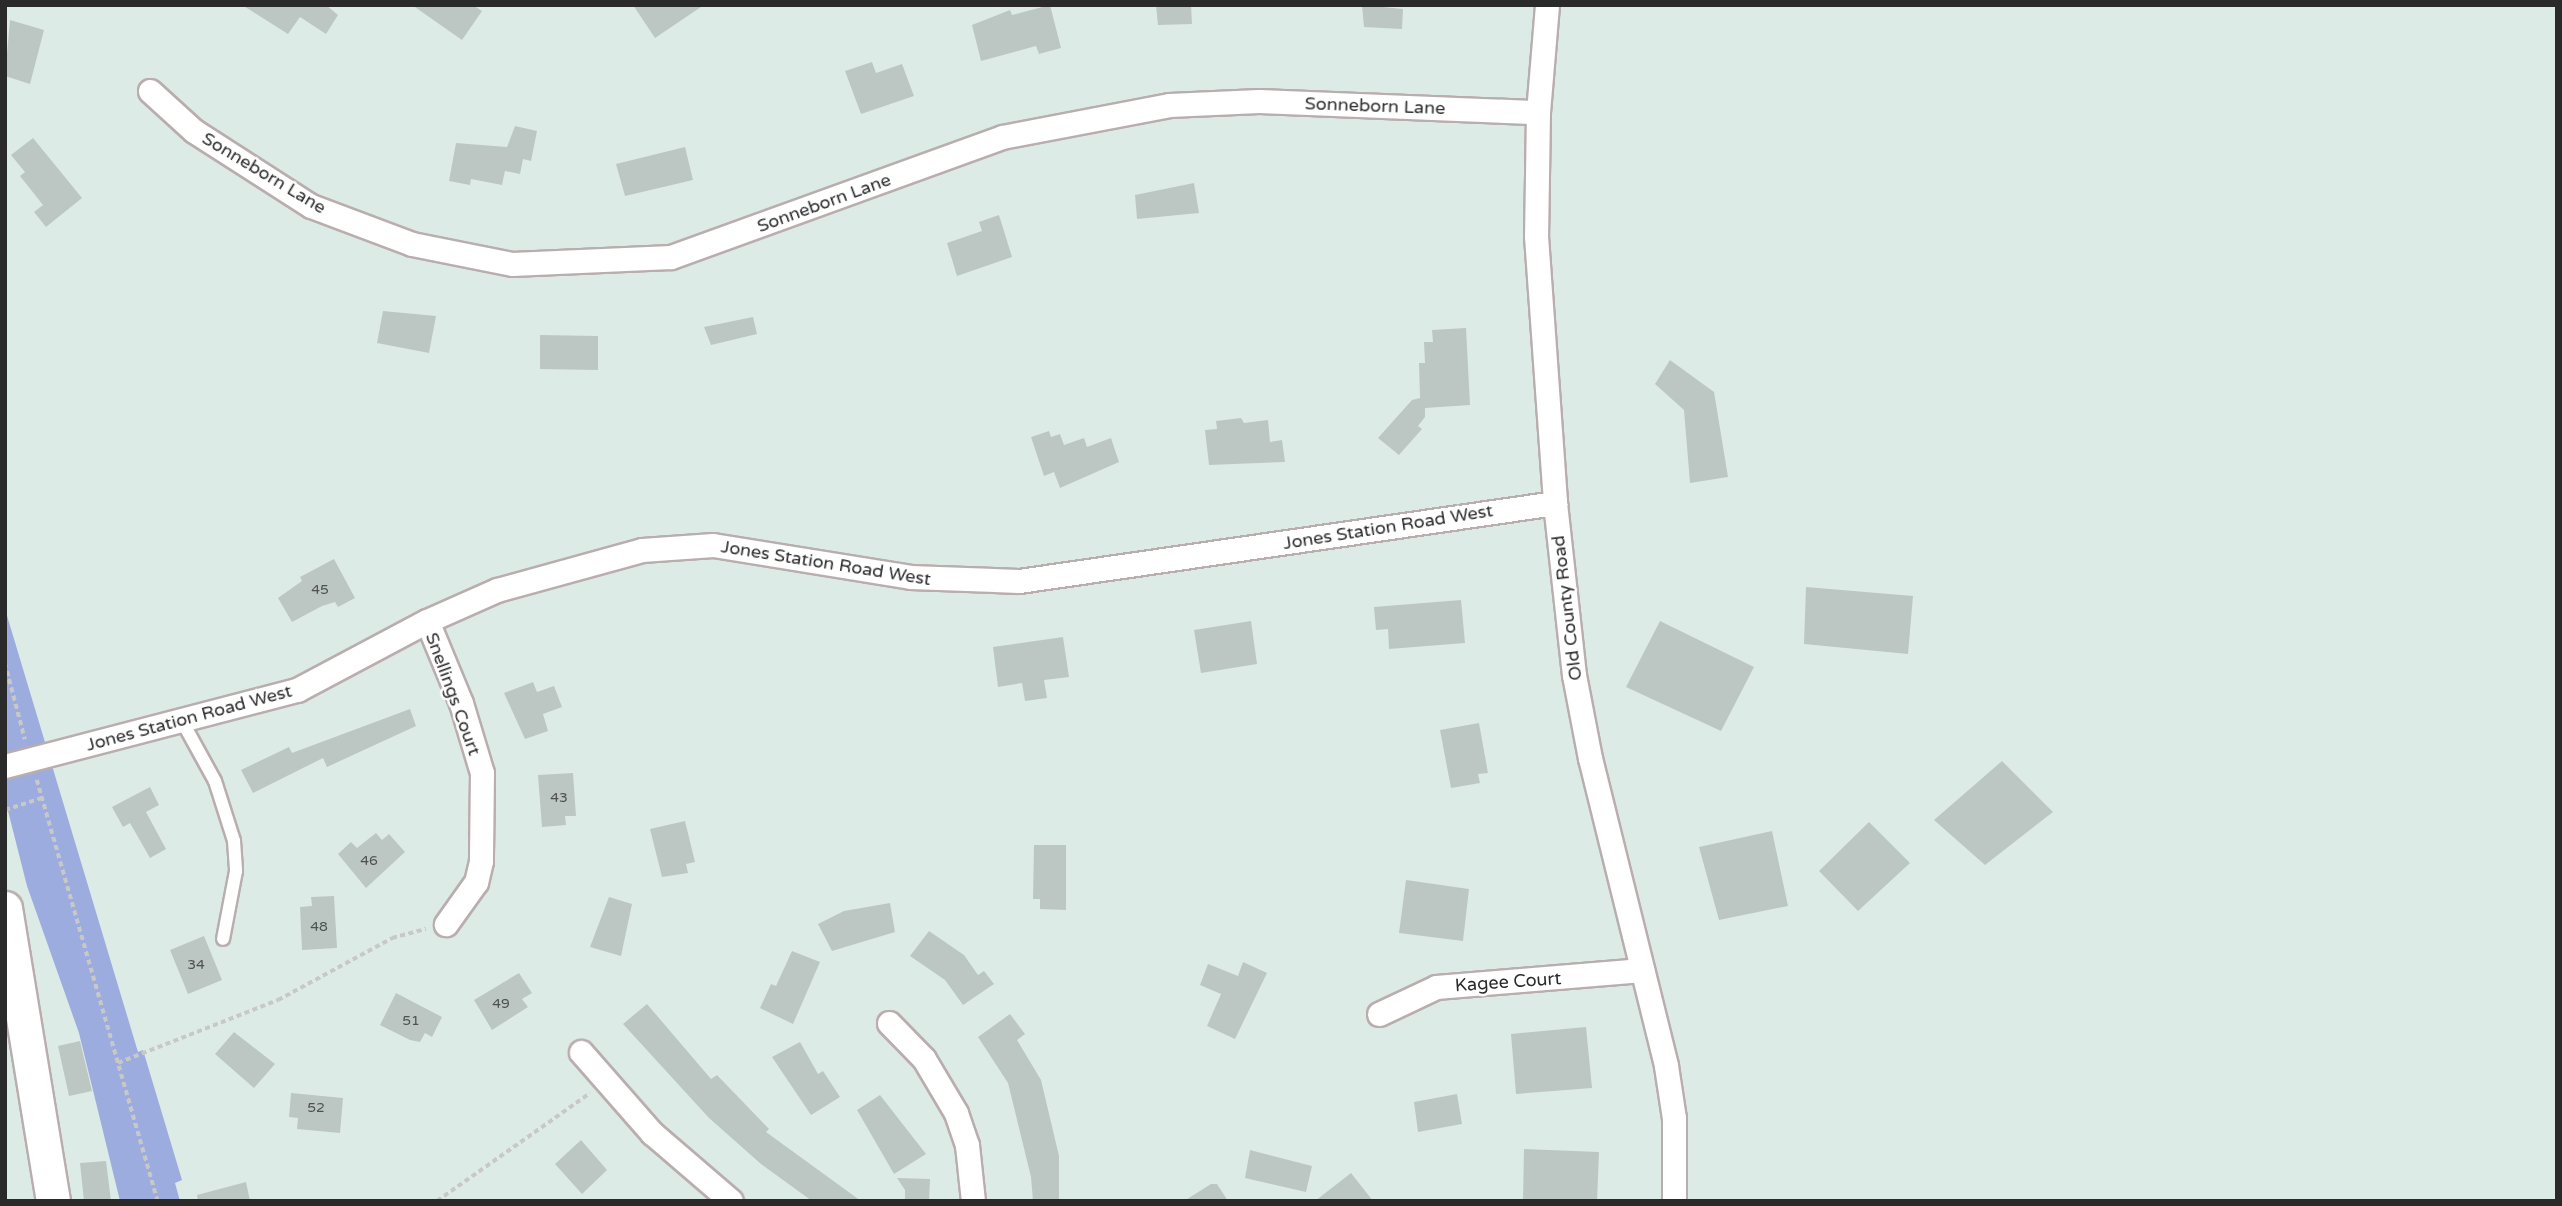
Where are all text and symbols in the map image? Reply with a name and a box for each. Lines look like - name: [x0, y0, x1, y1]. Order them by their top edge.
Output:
- street label: Sonneborn Lane: [1304, 93, 1446, 119]
- street label: Sonneborn Lane: [198, 128, 330, 218]
- street label: Sonneborn Lane: [754, 169, 894, 237]
- street label: Jones Station Road West: [1282, 500, 1494, 554]
- street label: Old County Road: [1547, 534, 1587, 682]
- street label: Jones Station Road West: [720, 536, 932, 590]
- house number: 45: [311, 582, 329, 598]
- street label: Snellings Court: [421, 630, 485, 758]
- street label: Jones Station Road West: [84, 680, 294, 756]
- house number: 43: [550, 790, 568, 806]
- house number: 46: [360, 853, 378, 869]
- house number: 48: [310, 919, 328, 935]
- house number: 34: [187, 957, 205, 973]
- street label: Kagee Court: [1454, 968, 1562, 996]
- house number: 49: [492, 996, 510, 1012]
- house number: 51: [402, 1013, 420, 1029]
- house number: 52: [307, 1100, 325, 1116]

